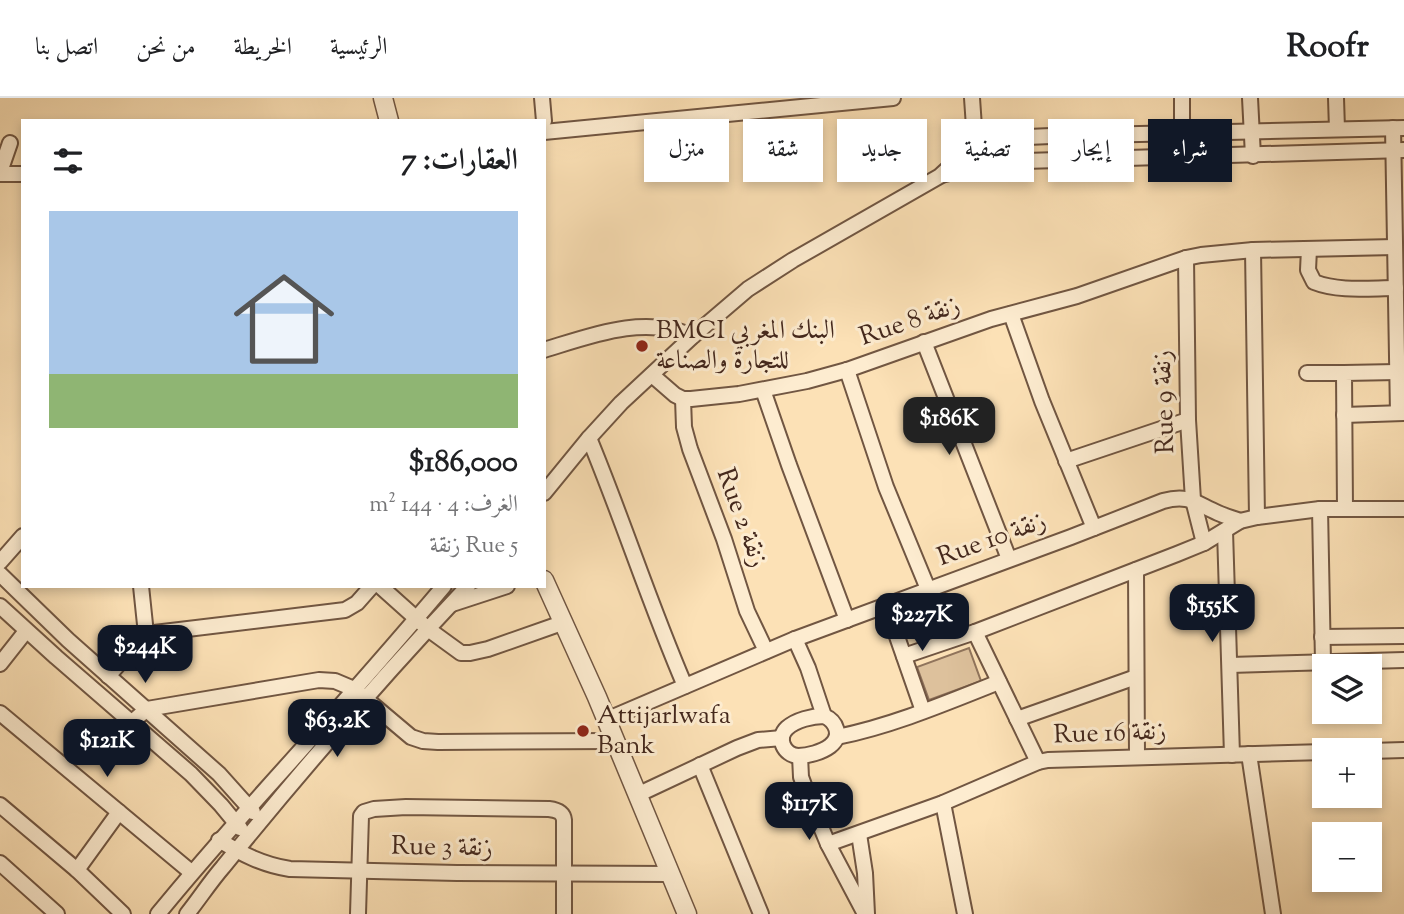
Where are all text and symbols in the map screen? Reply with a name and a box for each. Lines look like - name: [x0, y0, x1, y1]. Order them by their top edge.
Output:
- text: Roofr: [1286, 24, 1369, 72]
- text: اتصل بنا: [35, 31, 98, 65]
- text: من نحن: [136, 31, 196, 65]
- text: الخريطة: [234, 31, 292, 65]
- text: الرئيسية: [330, 31, 388, 65]
- chip: منزل: [644, 119, 729, 182]
- chip: شقة: [743, 119, 823, 182]
- chip: جديد: [837, 119, 927, 182]
- chip: تصفية: [941, 119, 1034, 182]
- chip: إيجار: [1048, 119, 1134, 182]
- chip: شراء: [1148, 119, 1232, 182]
- text: العقارات: 7: [402, 140, 518, 183]
- icon: filters: [49, 142, 87, 180]
- icon: home: [221, 256, 347, 382]
- street label: Rue 8 زنقة: [855, 288, 965, 356]
- place label: BMCI البنك المغربي للتجارة والصناعة: [656, 313, 835, 380]
- marker: BMCI البنك المغربي للتجارة والصناعة: [634, 338, 650, 354]
- street label: Rue 9 زنقة: [1145, 350, 1185, 454]
- pin: $186K: [900, 398, 998, 457]
- text: $186K: [919, 403, 979, 436]
- text: $186,000: [408, 442, 518, 485]
- street label: Rue 2 زنقة: [706, 463, 776, 573]
- text: الغرف: 4 · 144 m²: [369, 489, 518, 522]
- street label: Rue 10 زنقة: [932, 503, 1052, 577]
- text: Rue 5 زنقة: [430, 530, 518, 563]
- pin: $155K: [1163, 584, 1261, 644]
- text: $155K: [1186, 590, 1238, 623]
- pin: $227K: [873, 594, 971, 653]
- text: $227K: [891, 599, 953, 632]
- pin: $244K: [96, 626, 194, 685]
- text: $244K: [114, 631, 176, 664]
- map controls: [1312, 654, 1382, 892]
- button: layers: [1312, 654, 1382, 724]
- place label: Attijarlwafa Bank: [597, 698, 731, 765]
- pin: $63.2K: [280, 700, 394, 759]
- text: $63.2K: [304, 705, 370, 738]
- street label: Rue 16 زنقة: [1053, 714, 1167, 754]
- pin: $121K: [58, 720, 156, 779]
- marker: Attijarlwafa Bank: [575, 723, 591, 739]
- text: $121K: [79, 725, 135, 758]
- button: +: [1312, 738, 1382, 808]
- pin: $117K: [760, 782, 858, 842]
- text: $117K: [781, 788, 837, 821]
- button: −: [1312, 822, 1382, 892]
- street label: Rue 3 زنقة: [391, 829, 493, 867]

